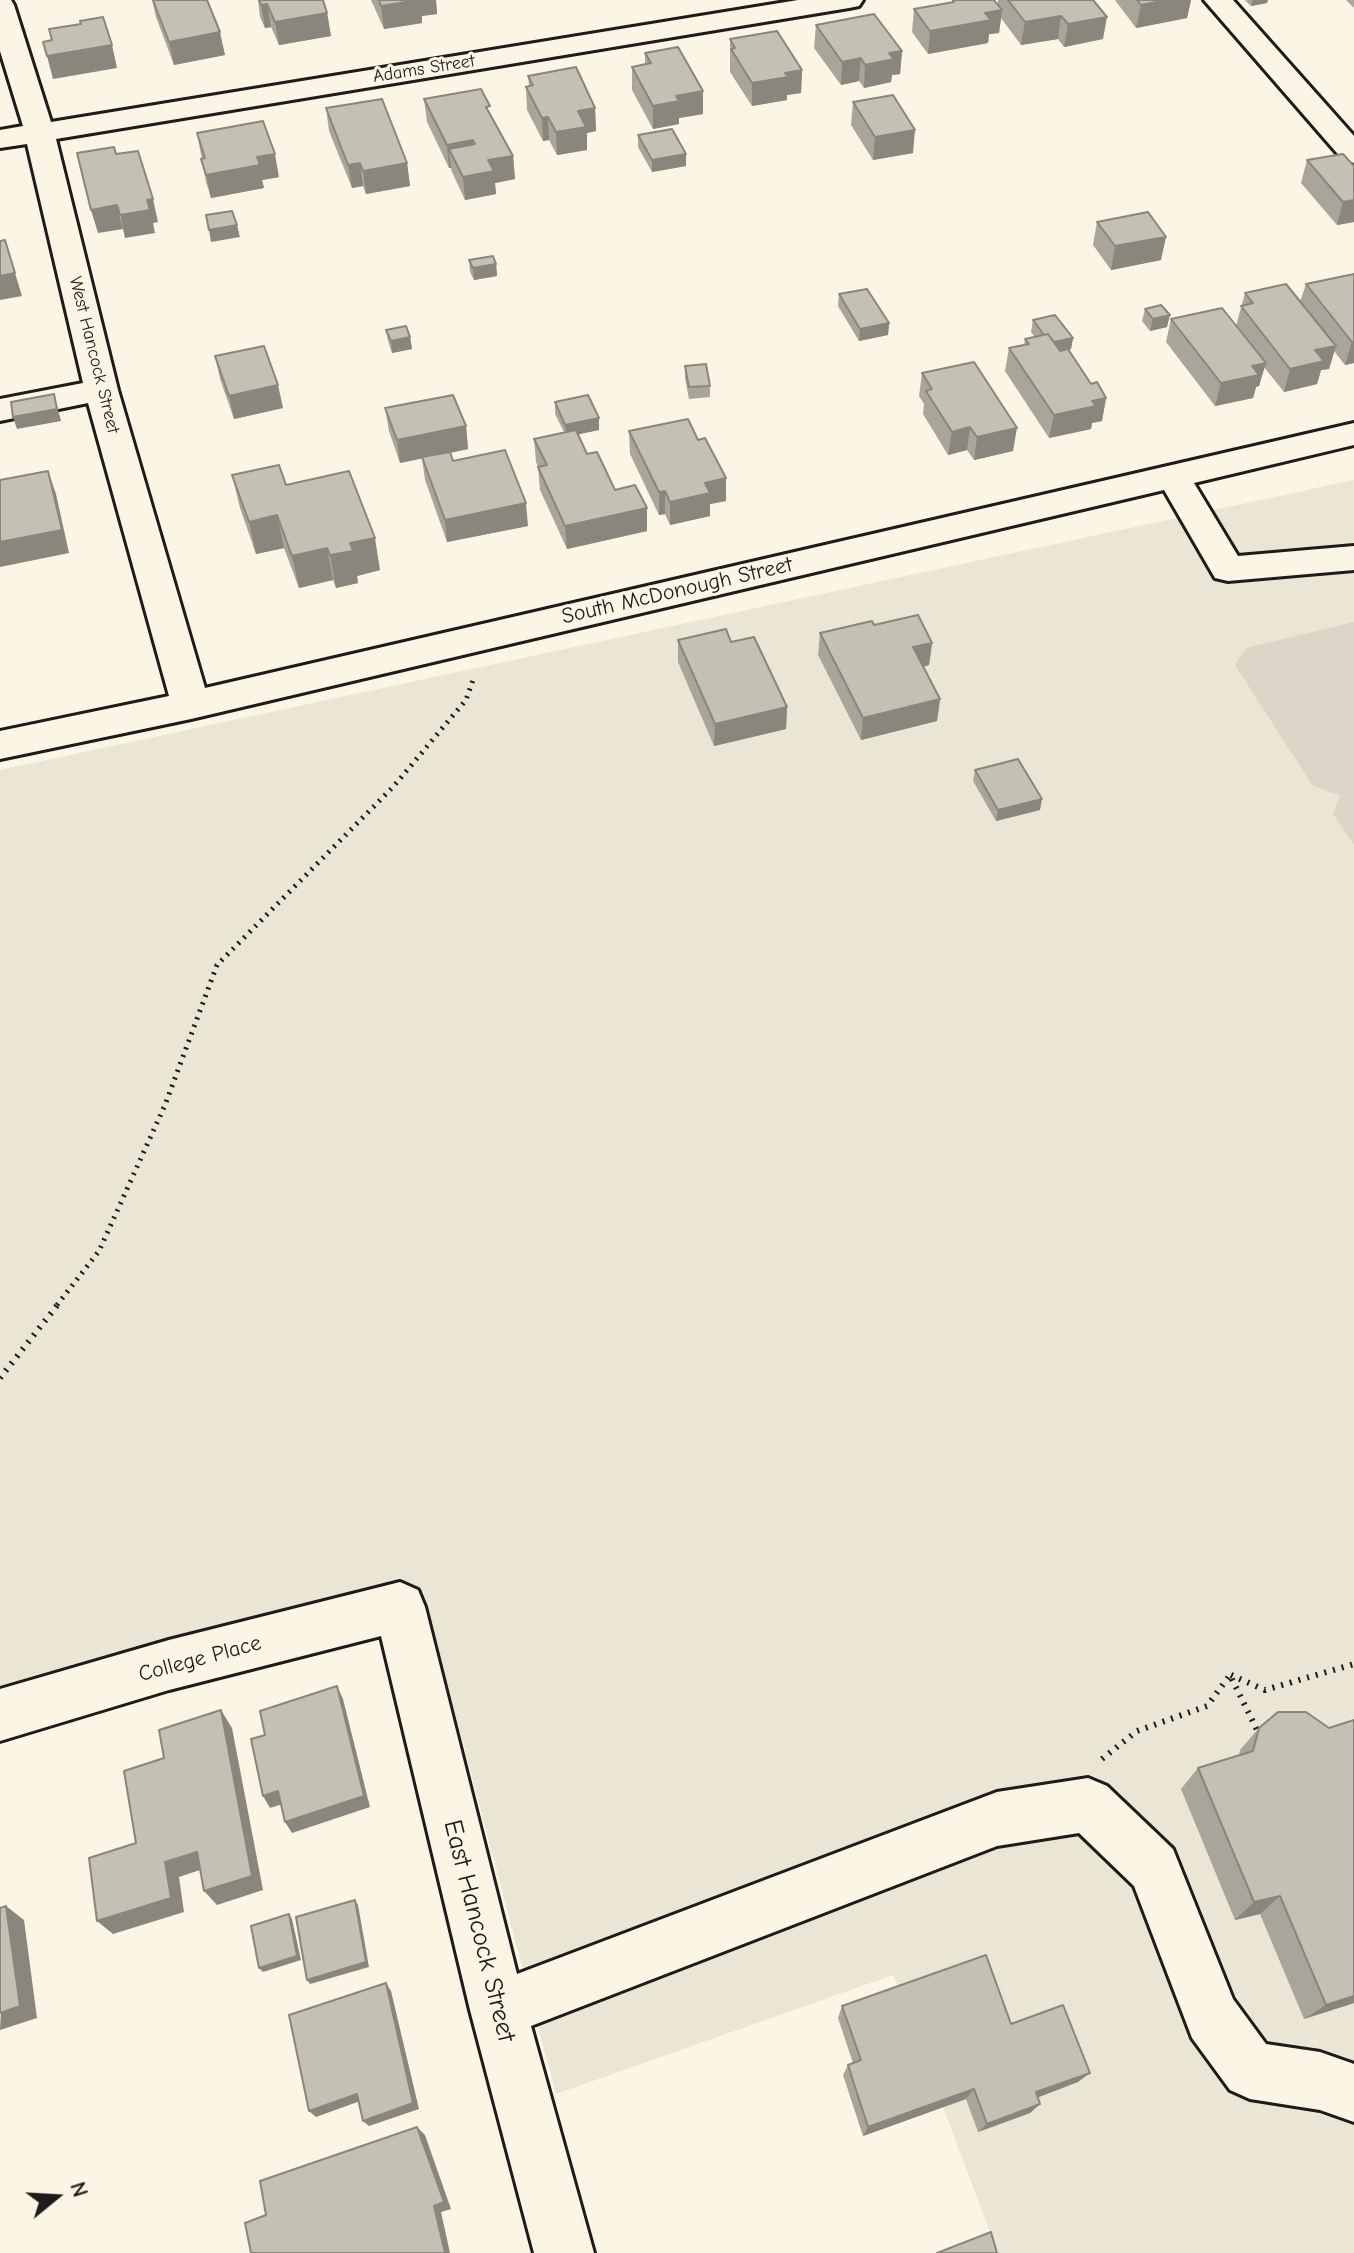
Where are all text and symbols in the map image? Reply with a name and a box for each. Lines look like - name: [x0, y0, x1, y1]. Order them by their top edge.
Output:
- street label: Adams Street: [372, 50, 476, 88]
- street label: West Hancock Street: [64, 274, 124, 436]
- street label: South McDonough Street: [559, 552, 795, 630]
- street label: College Place: [136, 1630, 264, 1688]
- street label: East Hancock Street: [436, 1817, 522, 2045]
- north arrow: [16, 2157, 96, 2237]
- text: N: [64, 2179, 93, 2200]

